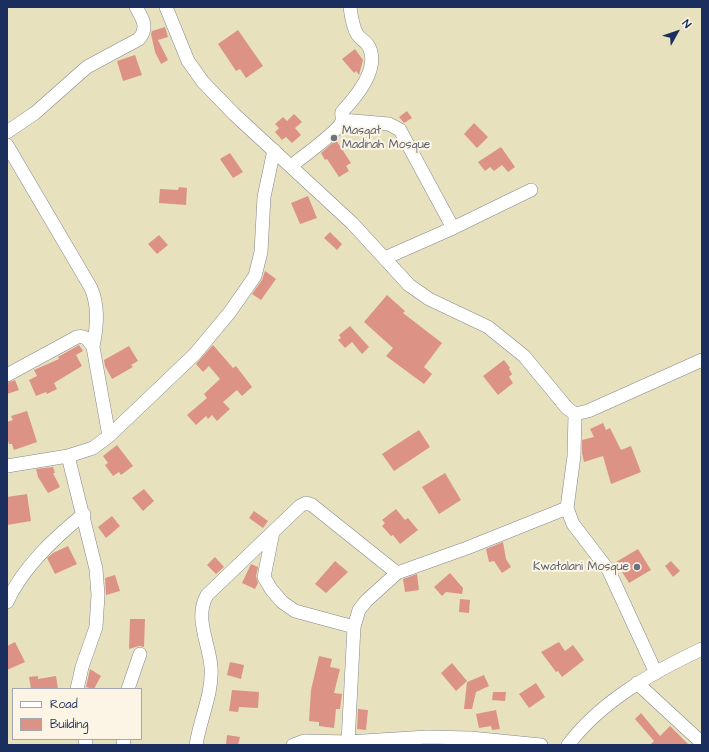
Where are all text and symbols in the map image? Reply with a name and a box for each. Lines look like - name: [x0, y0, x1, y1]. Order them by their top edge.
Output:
- north arrow: [657, 12, 697, 52]
- text: N: [679, 16, 695, 31]
- place label: Masqat Madinah Mosque: [342, 124, 430, 152]
- marker: Masqat Madinah Mosque: [329, 133, 339, 143]
- place label: Kwatalani Mosque: [533, 560, 629, 574]
- marker: Kwatalani Mosque: [632, 562, 642, 572]
- legend: [12, 688, 142, 740]
- text: Road: [50, 696, 78, 713]
- text: Building: [50, 716, 88, 733]

